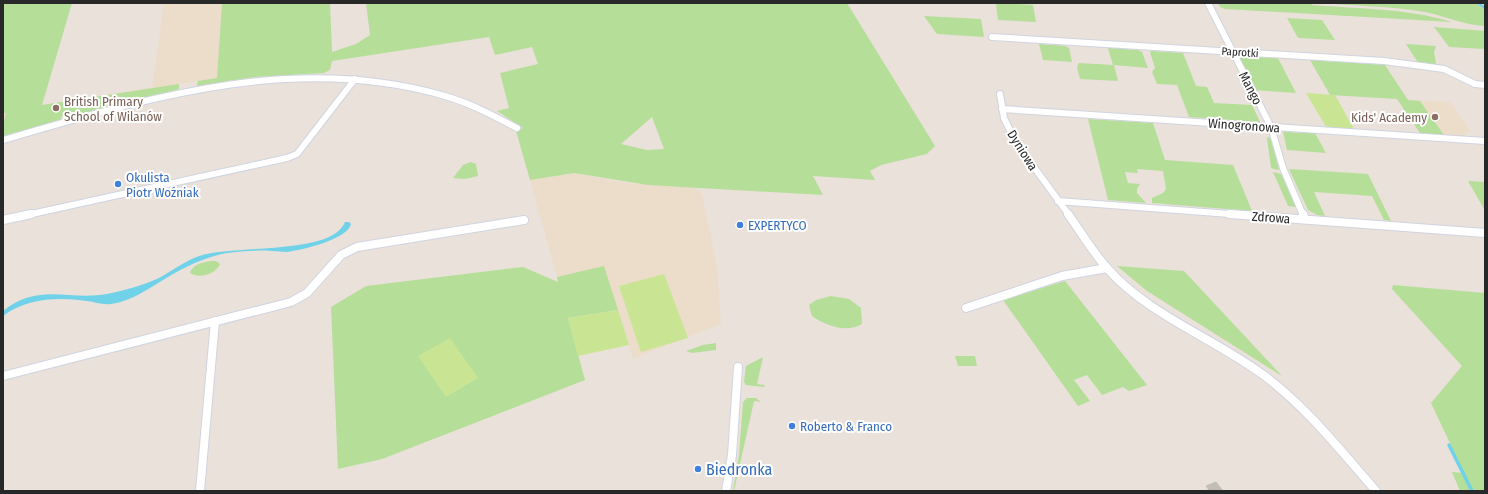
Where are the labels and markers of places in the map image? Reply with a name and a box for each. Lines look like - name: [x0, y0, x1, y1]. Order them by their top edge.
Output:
- place label: British Primary School of Wilanów: [64, 94, 162, 124]
- marker: British Primary School of Wilanów: [51, 103, 61, 113]
- place label: Kids' Academy: [1351, 110, 1427, 125]
- marker: Kids' Academy: [1430, 112, 1440, 122]
- place label: Okulista Piotr Woźniak: [126, 170, 200, 200]
- marker: Okulista Piotr Woźniak: [113, 179, 123, 189]
- place label: EXPERTYCO: [748, 218, 807, 233]
- marker: EXPERTYCO: [735, 220, 745, 230]
- place label: Roberto & Franco: [800, 419, 892, 434]
- marker: Roberto & Franco: [787, 421, 797, 431]
- place label: Biedronka: [706, 460, 772, 479]
- marker: Biedronka: [693, 464, 703, 474]

